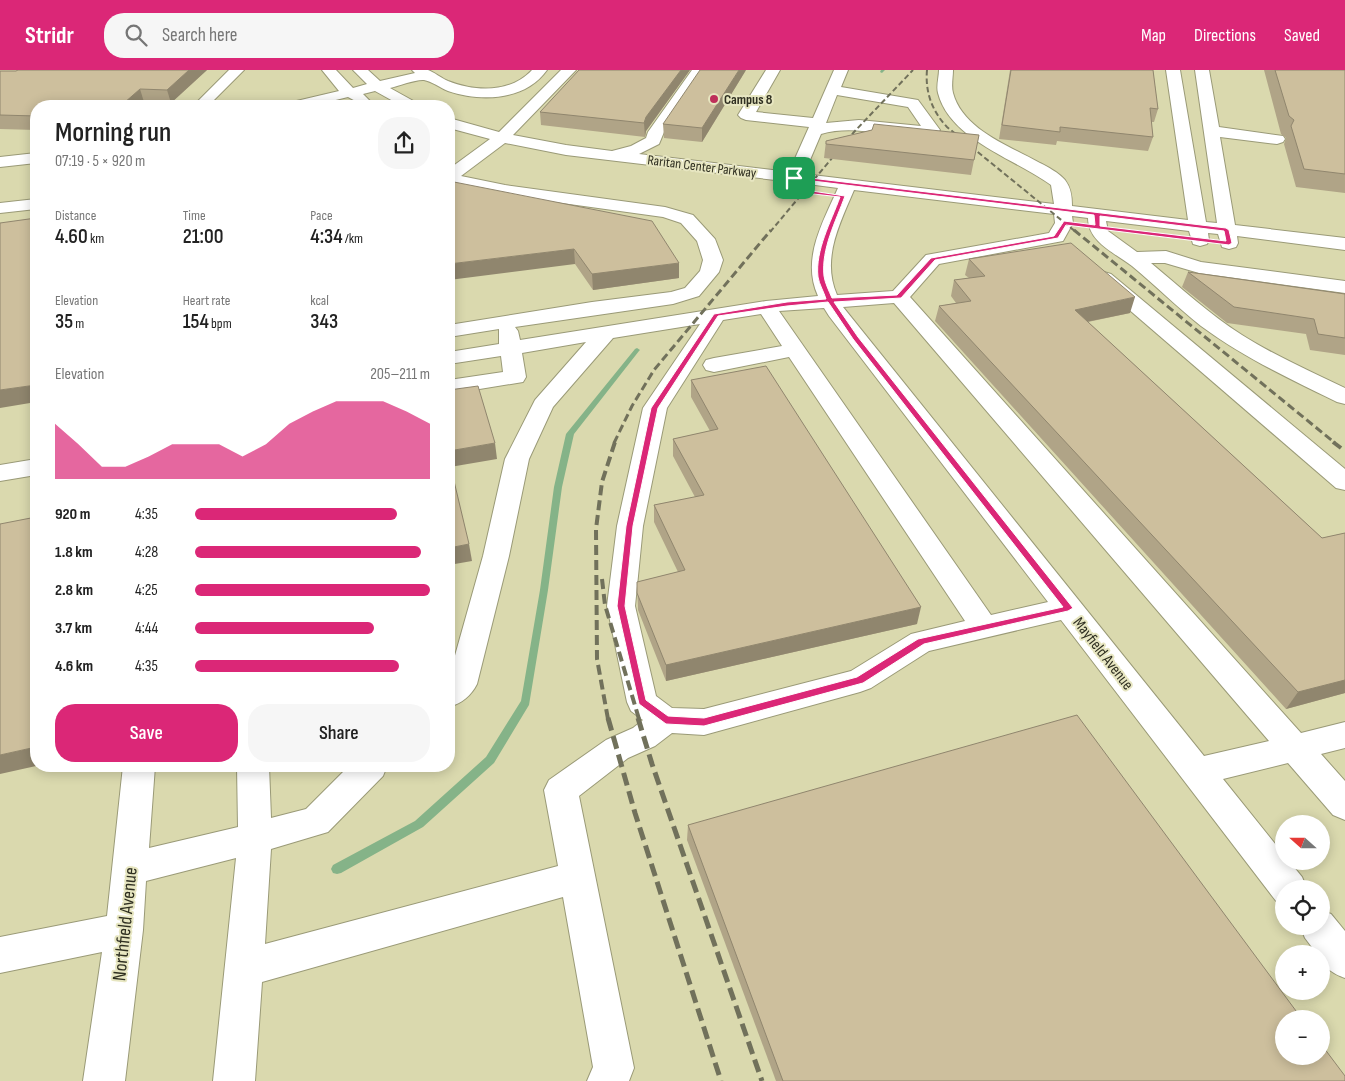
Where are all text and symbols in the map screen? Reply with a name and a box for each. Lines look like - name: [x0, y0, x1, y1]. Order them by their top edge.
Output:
- search box: [104, 13, 454, 58]
- text: Stridr: [25, 21, 74, 50]
- icon: search: [122, 21, 150, 49]
- text: Search here: [162, 24, 237, 47]
- text: Map: [1141, 25, 1166, 46]
- text: Directions: [1194, 25, 1256, 46]
- text: Saved: [1284, 25, 1320, 46]
- place label: Campus 8: [724, 91, 773, 108]
- marker: Campus 8: [708, 93, 720, 105]
- text: Morning run: [55, 116, 171, 149]
- button: share: [378, 117, 430, 169]
- street label: Raritan Center Parkway: [647, 151, 758, 182]
- text: 07:19 · 5 × 920 m: [55, 152, 145, 171]
- pin: [773, 157, 815, 199]
- icon: arrive: [780, 164, 808, 192]
- text: Distance: [55, 207, 96, 224]
- text: Time: [183, 207, 206, 224]
- text: Pace: [310, 207, 333, 224]
- text: 4.60: [55, 224, 88, 249]
- text: 21:00: [183, 224, 223, 249]
- text: 4:34: [310, 224, 343, 249]
- text: km: [88, 230, 104, 247]
- text: /km: [343, 230, 363, 247]
- text: Elevation: [55, 292, 98, 309]
- text: Heart rate: [183, 292, 230, 309]
- text: kcal: [310, 292, 329, 309]
- text: 35: [55, 309, 73, 334]
- text: 154: [183, 309, 209, 334]
- text: 343: [310, 309, 338, 334]
- text: m: [73, 315, 84, 332]
- text: bpm: [209, 315, 232, 332]
- text: Elevation: [55, 365, 104, 384]
- text: 205–211 m: [370, 365, 430, 384]
- text: 920 m: [55, 505, 90, 524]
- text: 4:35: [135, 505, 158, 524]
- text: 1.8 km: [55, 543, 93, 562]
- text: 4:28: [135, 543, 158, 562]
- text: 2.8 km: [55, 581, 93, 600]
- text: 4:25: [135, 581, 158, 600]
- street label: Mayfield Avenue: [1069, 614, 1137, 694]
- text: 3.7 km: [55, 619, 92, 638]
- text: 4:44: [135, 619, 158, 638]
- text: 4.6 km: [55, 657, 93, 676]
- text: 4:35: [135, 657, 158, 676]
- button: Save: [55, 704, 238, 762]
- button: Share: [248, 704, 430, 762]
- north arrow: [1275, 815, 1330, 870]
- map controls: [1275, 815, 1330, 1065]
- street label: Northfield Avenue: [108, 866, 143, 982]
- button: locate: [1275, 880, 1330, 935]
- button: +: [1275, 945, 1330, 1000]
- button: −: [1275, 1010, 1330, 1065]

